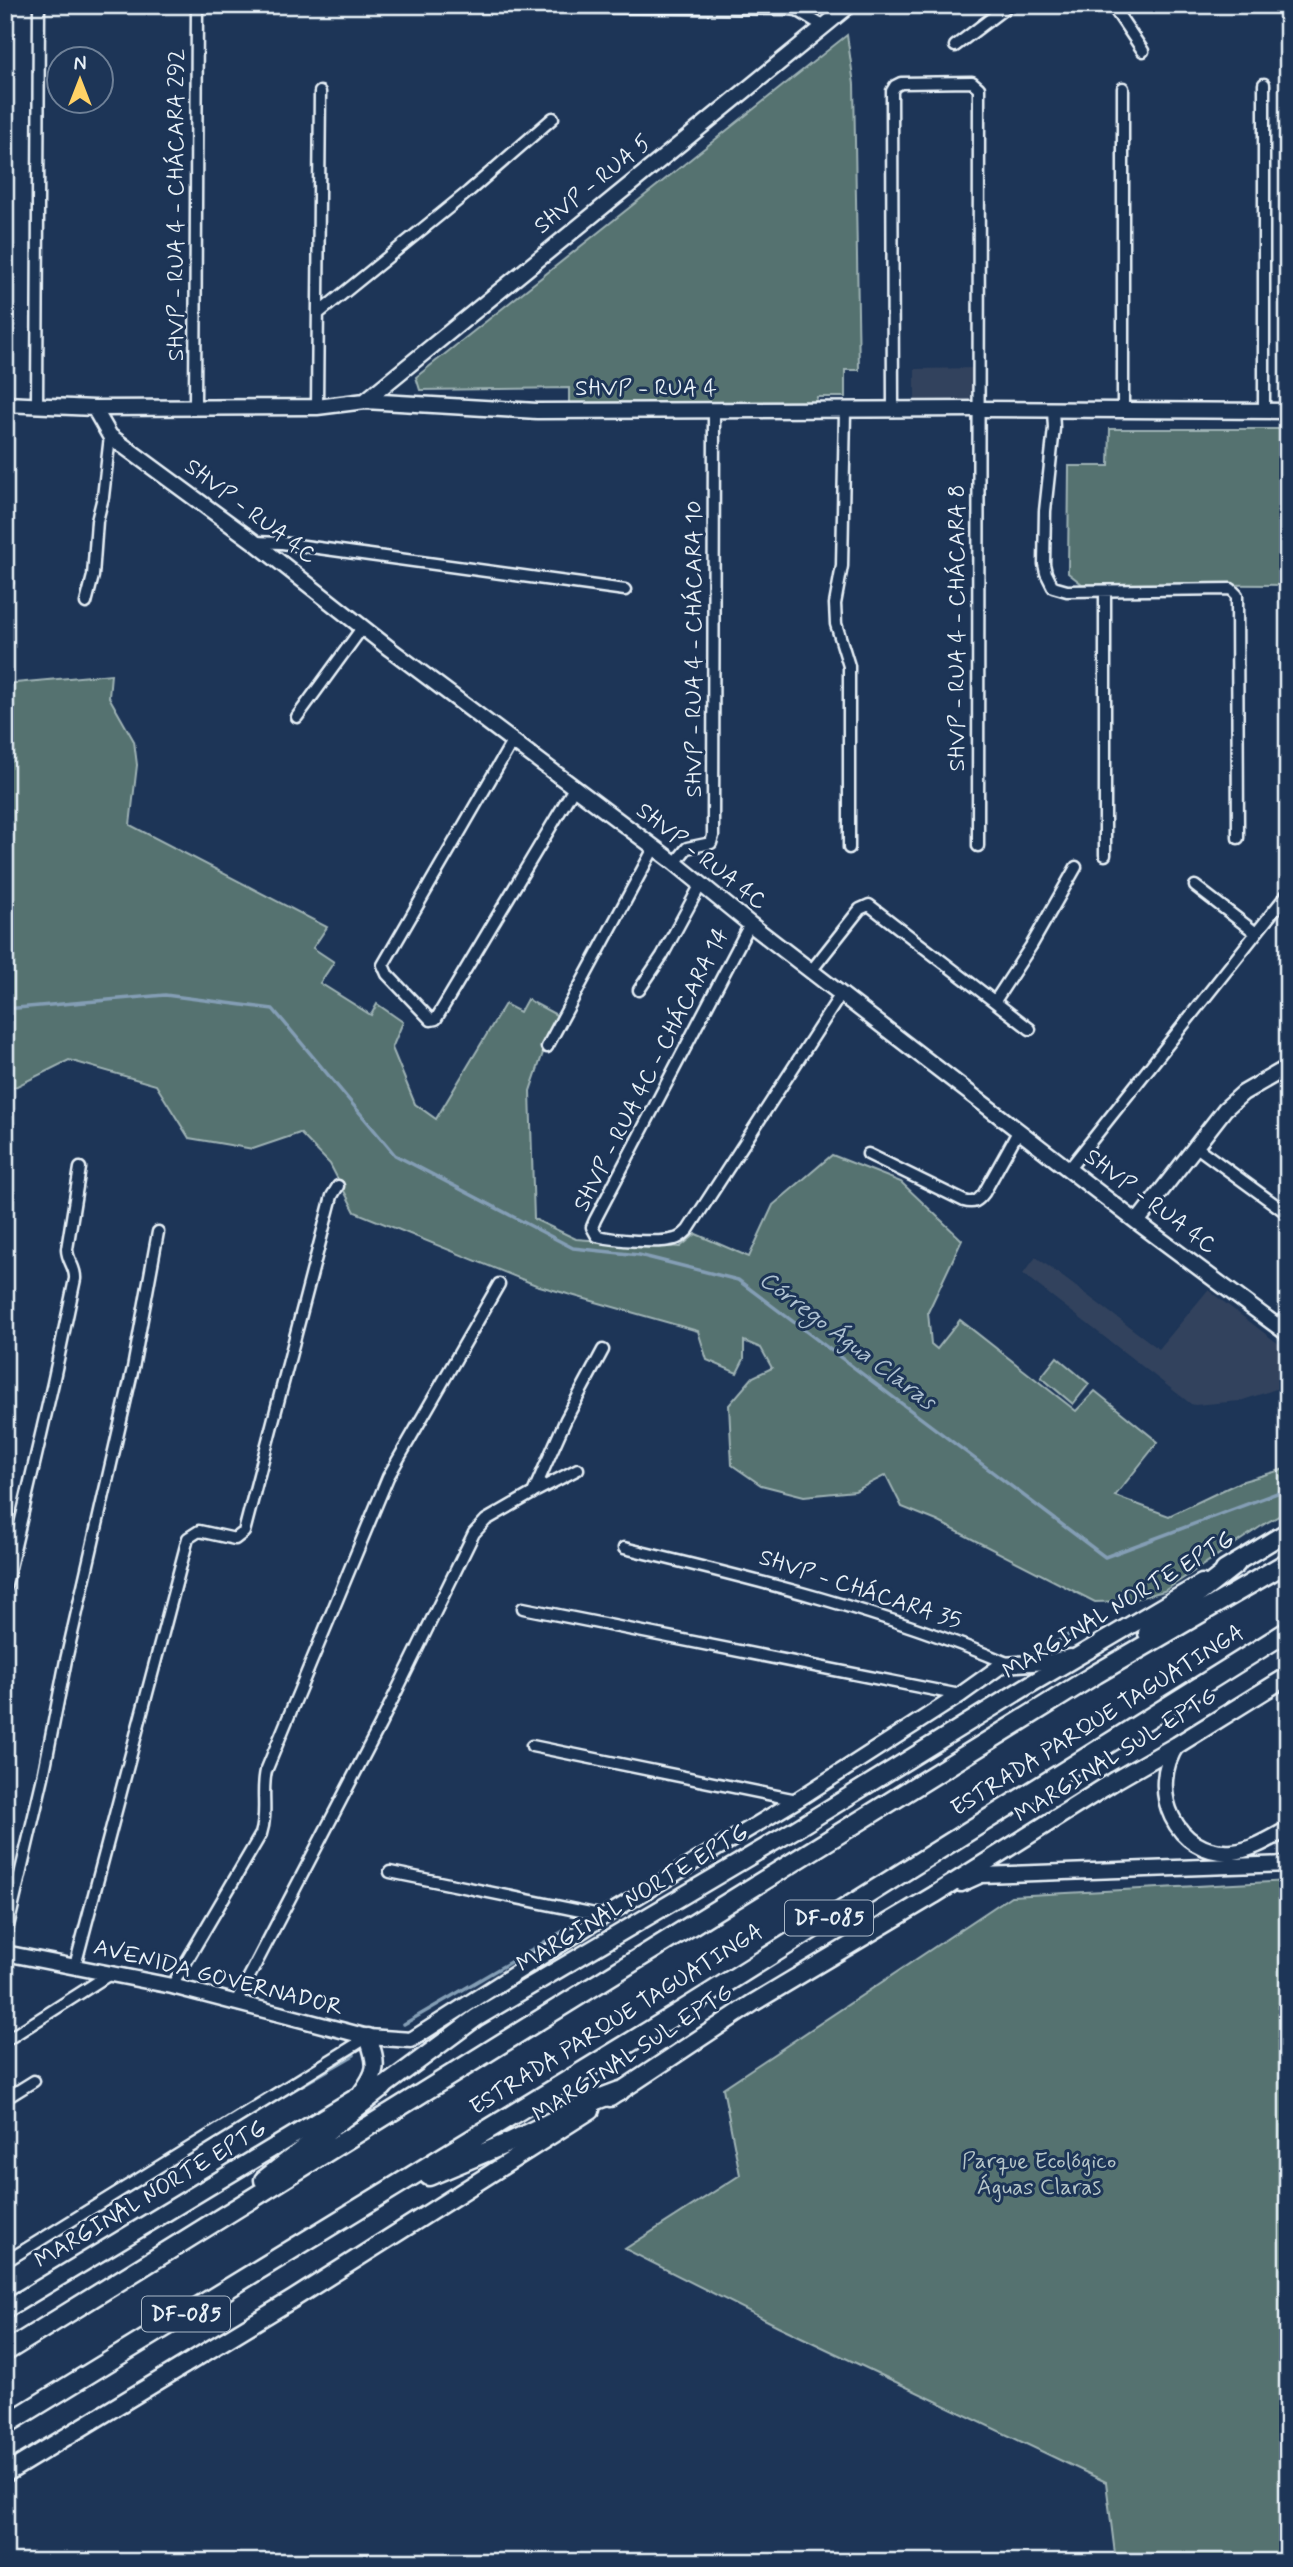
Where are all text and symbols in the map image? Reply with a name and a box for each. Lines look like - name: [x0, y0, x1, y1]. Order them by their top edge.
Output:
- north arrow: [46, 46, 116, 116]
- street label: SHVP - RUA 4 - CHÁCARA 292: [162, 48, 192, 361]
- text: N: [74, 52, 86, 77]
- street label: SHVP - RUA 5: [528, 129, 658, 241]
- street label: SHVP - RUA 4: [575, 374, 717, 404]
- street label: SHVP - RUA 4C: [178, 452, 322, 572]
- street label: SHVP - RUA 4 - CHÁCARA 8: [943, 485, 973, 771]
- street label: SHVP - RUA 4 - CHÁCARA 10: [680, 500, 710, 798]
- street label: SHVP - RUA 4C: [629, 796, 773, 918]
- street label: SHVP - RUA 4C - CHÁCARA 14: [567, 923, 737, 1217]
- street label: SHVP - RUA 4C: [1078, 1142, 1222, 1262]
- water label: Córrego Água Claras: [751, 1265, 943, 1421]
- street label: MARGINAL NORTE EPTG: [997, 1525, 1241, 1687]
- street label: SHVP - CHÁCARA 35: [755, 1543, 965, 1637]
- street label: ESTRADA PARQUE TAGUATINGA: [946, 1618, 1250, 1824]
- street label: MARGINAL SUL EPTG: [1009, 1682, 1223, 1830]
- street label: MARGINAL NORTE EPTG: [511, 1818, 755, 1980]
- road number: DF-085: [785, 1900, 873, 1936]
- street label: ESTRADA PARQUE TAGUATINGA: [465, 1917, 769, 2123]
- street label: AVENIDA GOVERNADOR: [90, 1933, 346, 2024]
- street label: MARGINAL SUL EPTG: [527, 1978, 739, 2130]
- street label: MARGINAL NORTE EPTG: [29, 2114, 273, 2276]
- park label: Parque Ecológico Águas Claras: [962, 2147, 1116, 2203]
- road number: DF-085: [142, 2296, 230, 2332]

